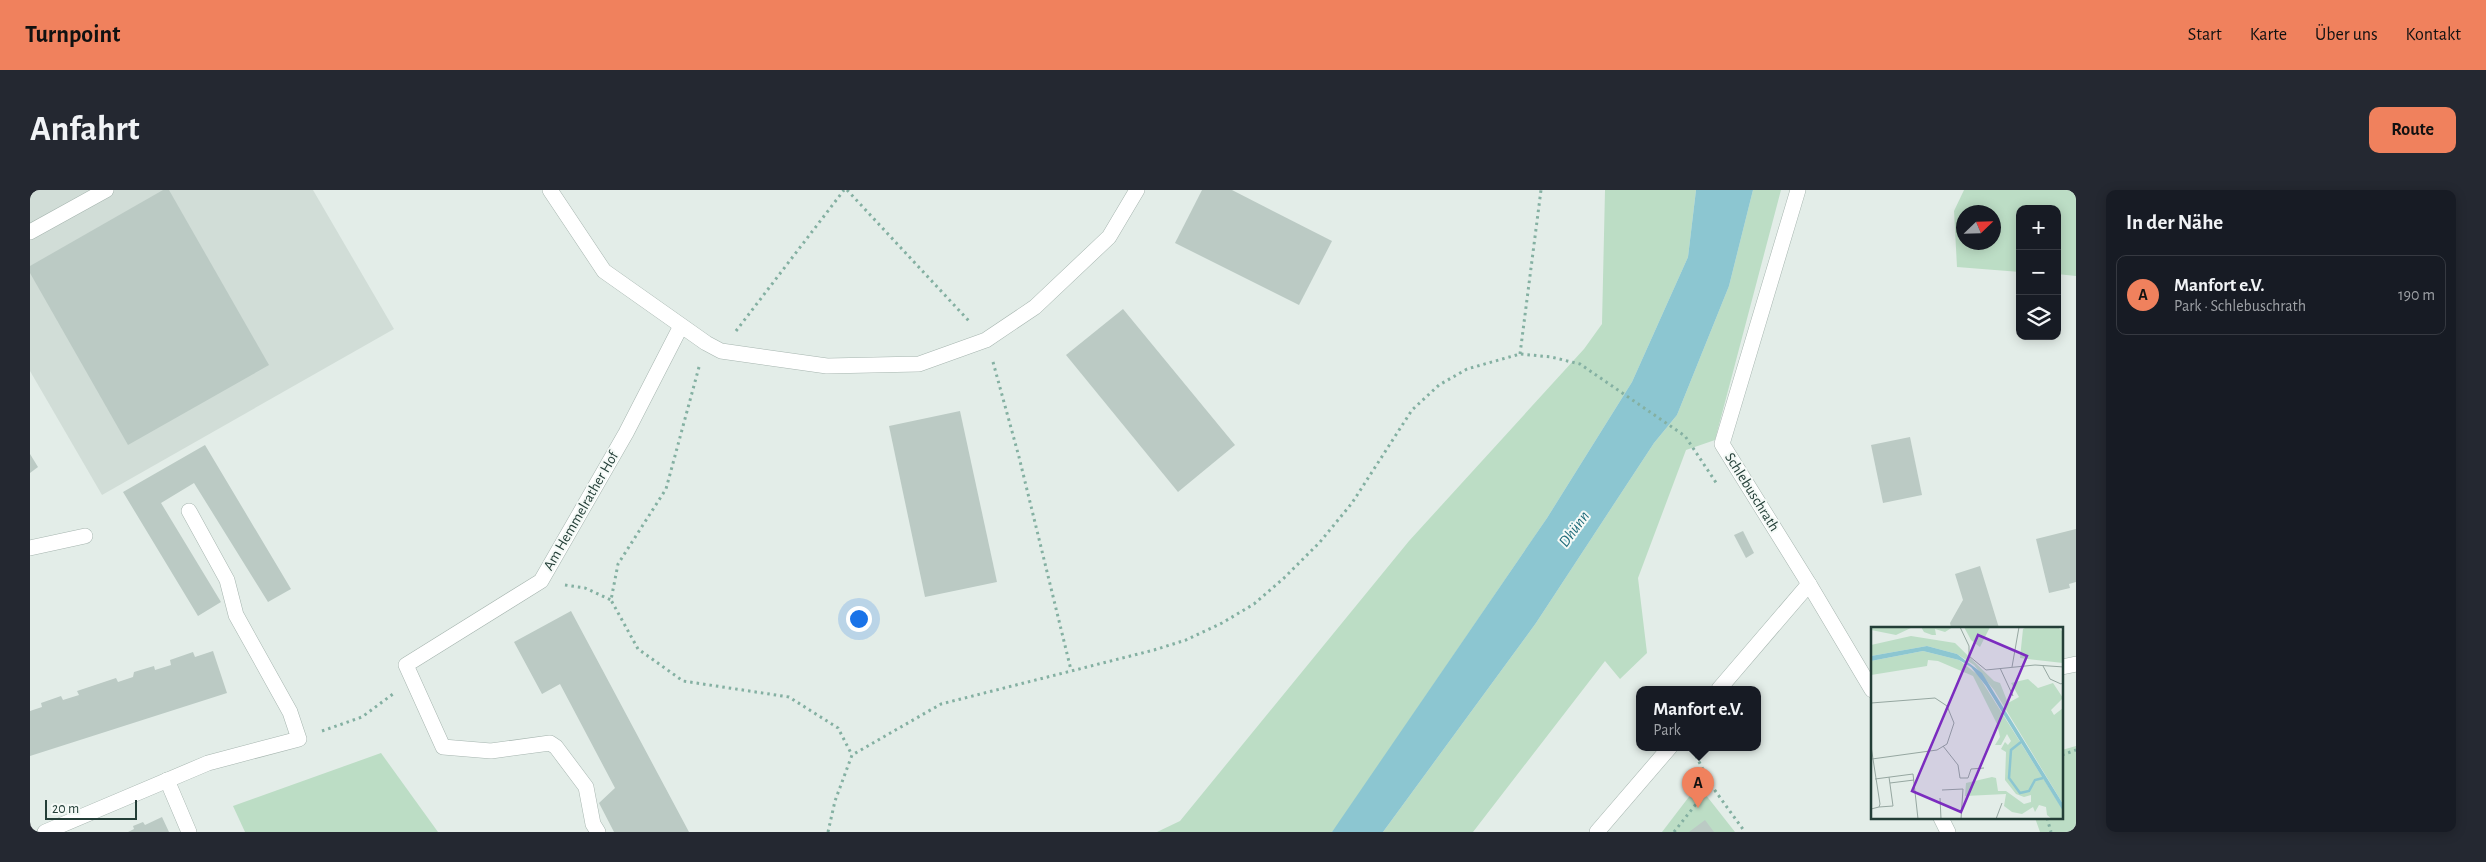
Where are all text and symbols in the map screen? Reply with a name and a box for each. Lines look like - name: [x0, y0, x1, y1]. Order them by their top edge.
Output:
- text: Turnpoint: [25, 23, 120, 47]
- text: Start: [2188, 26, 2222, 44]
- text: Karte: [2250, 26, 2287, 44]
- text: Über uns: [2315, 26, 2378, 44]
- text: Kontakt: [2406, 26, 2461, 44]
- button: Route: [2369, 107, 2456, 153]
- text: Anfahrt: [30, 112, 140, 147]
- north arrow: [1956, 205, 2001, 250]
- map controls: [2016, 205, 2061, 340]
- button: +: [2016, 205, 2061, 250]
- text: In der Nähe: [2126, 212, 2223, 233]
- button: −: [2016, 250, 2061, 295]
- text: Manfort e.V.: [2174, 276, 2265, 295]
- text: A: [2138, 287, 2148, 303]
- text: 190 m: [2398, 287, 2435, 303]
- button: layers: [2016, 295, 2061, 340]
- text: Park · Schlebuschrath: [2174, 298, 2306, 314]
- street label: Am Hemmelrather Hof: [541, 448, 622, 573]
- street label: Schlebuschrath: [1722, 450, 1782, 534]
- water label: Dhünn: [1556, 508, 1592, 550]
- your location: [846, 606, 872, 632]
- inset map: [1871, 627, 2064, 820]
- popup: [1636, 686, 1761, 751]
- text: Manfort e.V.: [1653, 700, 1744, 719]
- text: Park: [1653, 722, 1681, 738]
- pin: A: [1682, 767, 1714, 808]
- scale bar: [45, 797, 138, 820]
- text: 20 m: [52, 802, 79, 816]

